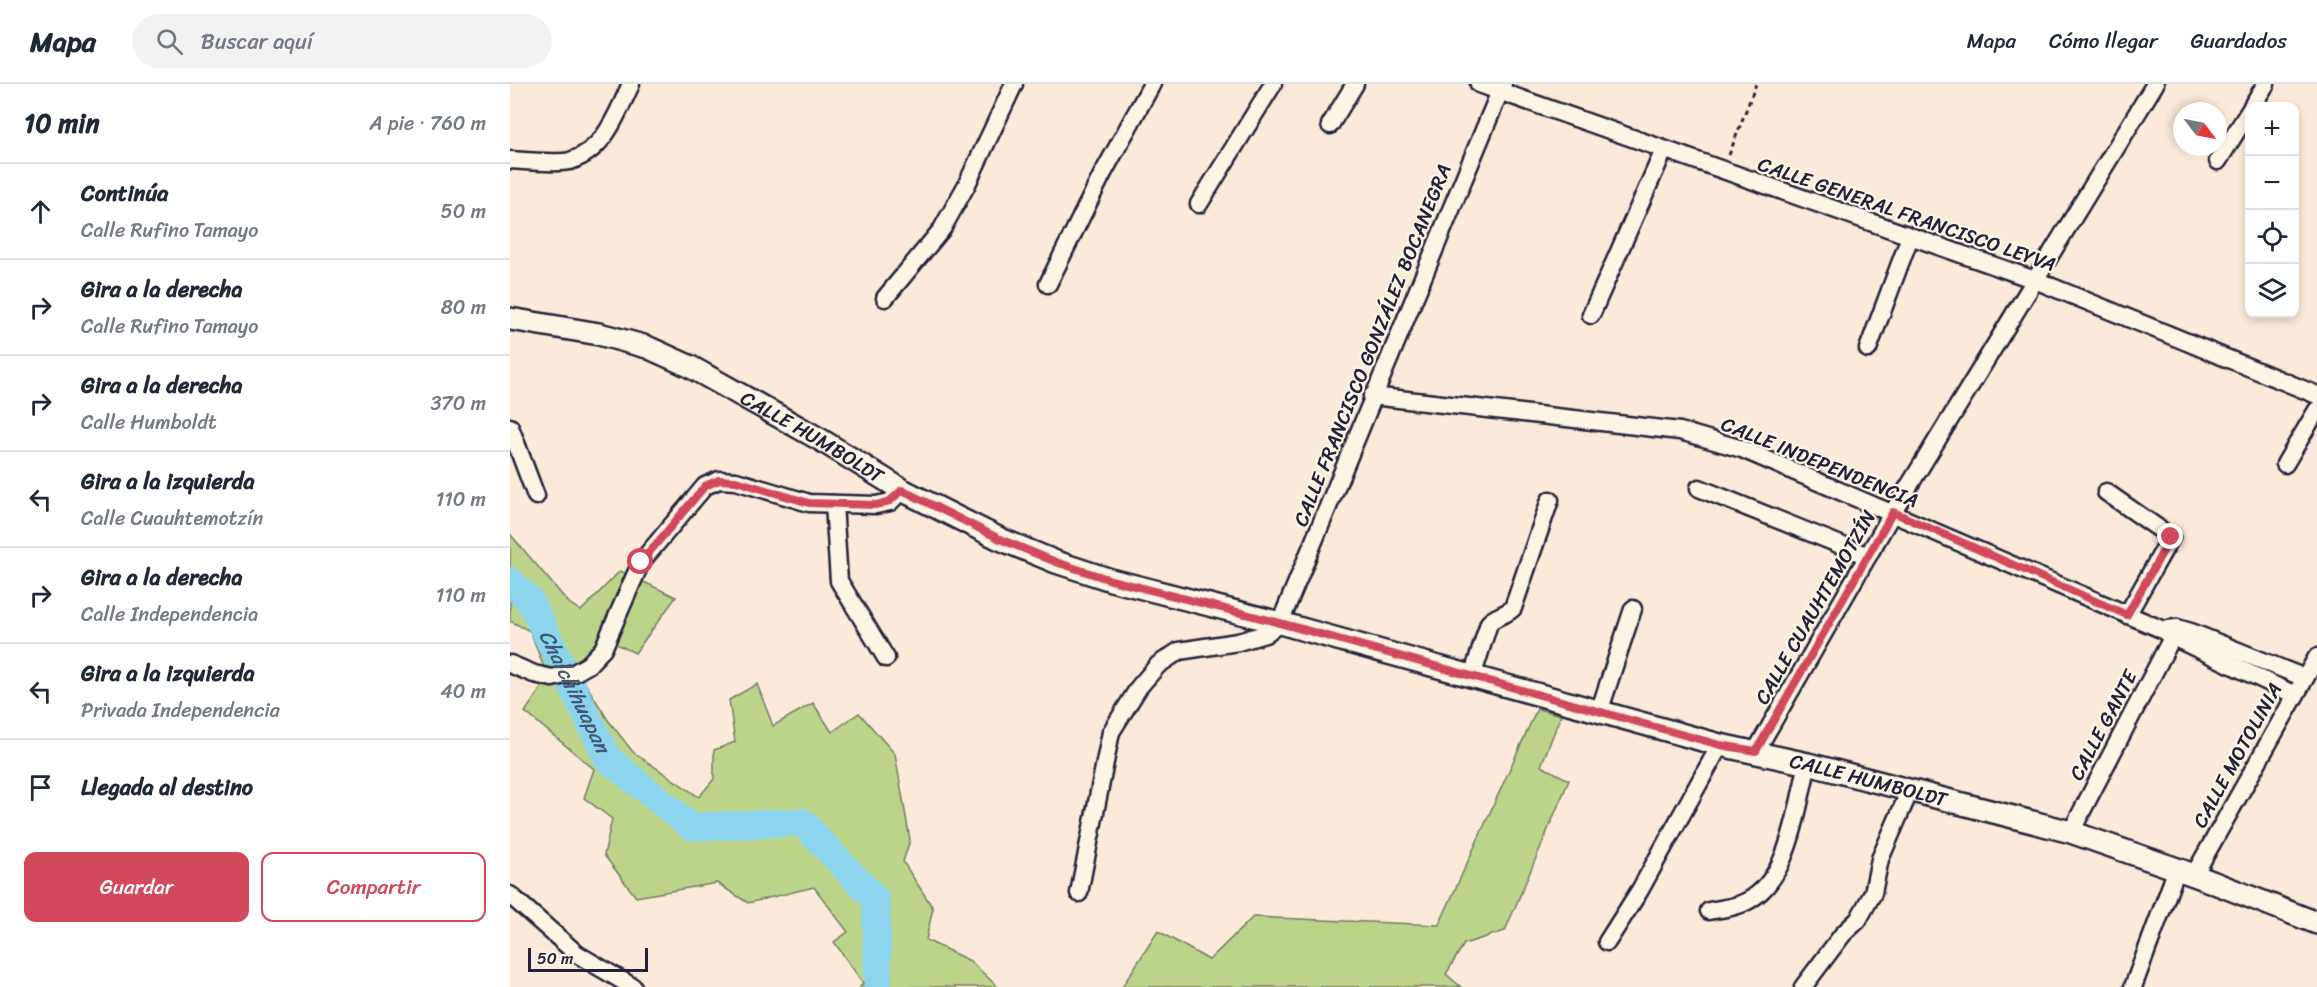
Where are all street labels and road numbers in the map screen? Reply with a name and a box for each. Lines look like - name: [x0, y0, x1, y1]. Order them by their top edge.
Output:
- street label: CALLE GENERAL FRANCISCO LEYVA: [1753, 147, 2061, 282]
- street label: CALLE FRANCISCO GONZÁLEZ BOCANEGRA: [1283, 158, 1462, 532]
- street label: CALLE HUMBOLDT: [734, 381, 891, 493]
- street label: CALLE INDEPENDENCIA: [1716, 407, 1924, 518]
- street label: CALLE CUAUHTEMOTZÍN: [1745, 503, 1886, 711]
- street label: CALLE GANTE: [2060, 662, 2148, 787]
- street label: CALLE MOTOLINIA: [2183, 676, 2292, 834]
- street label: CALLE HUMBOLDT: [1786, 744, 1952, 818]

